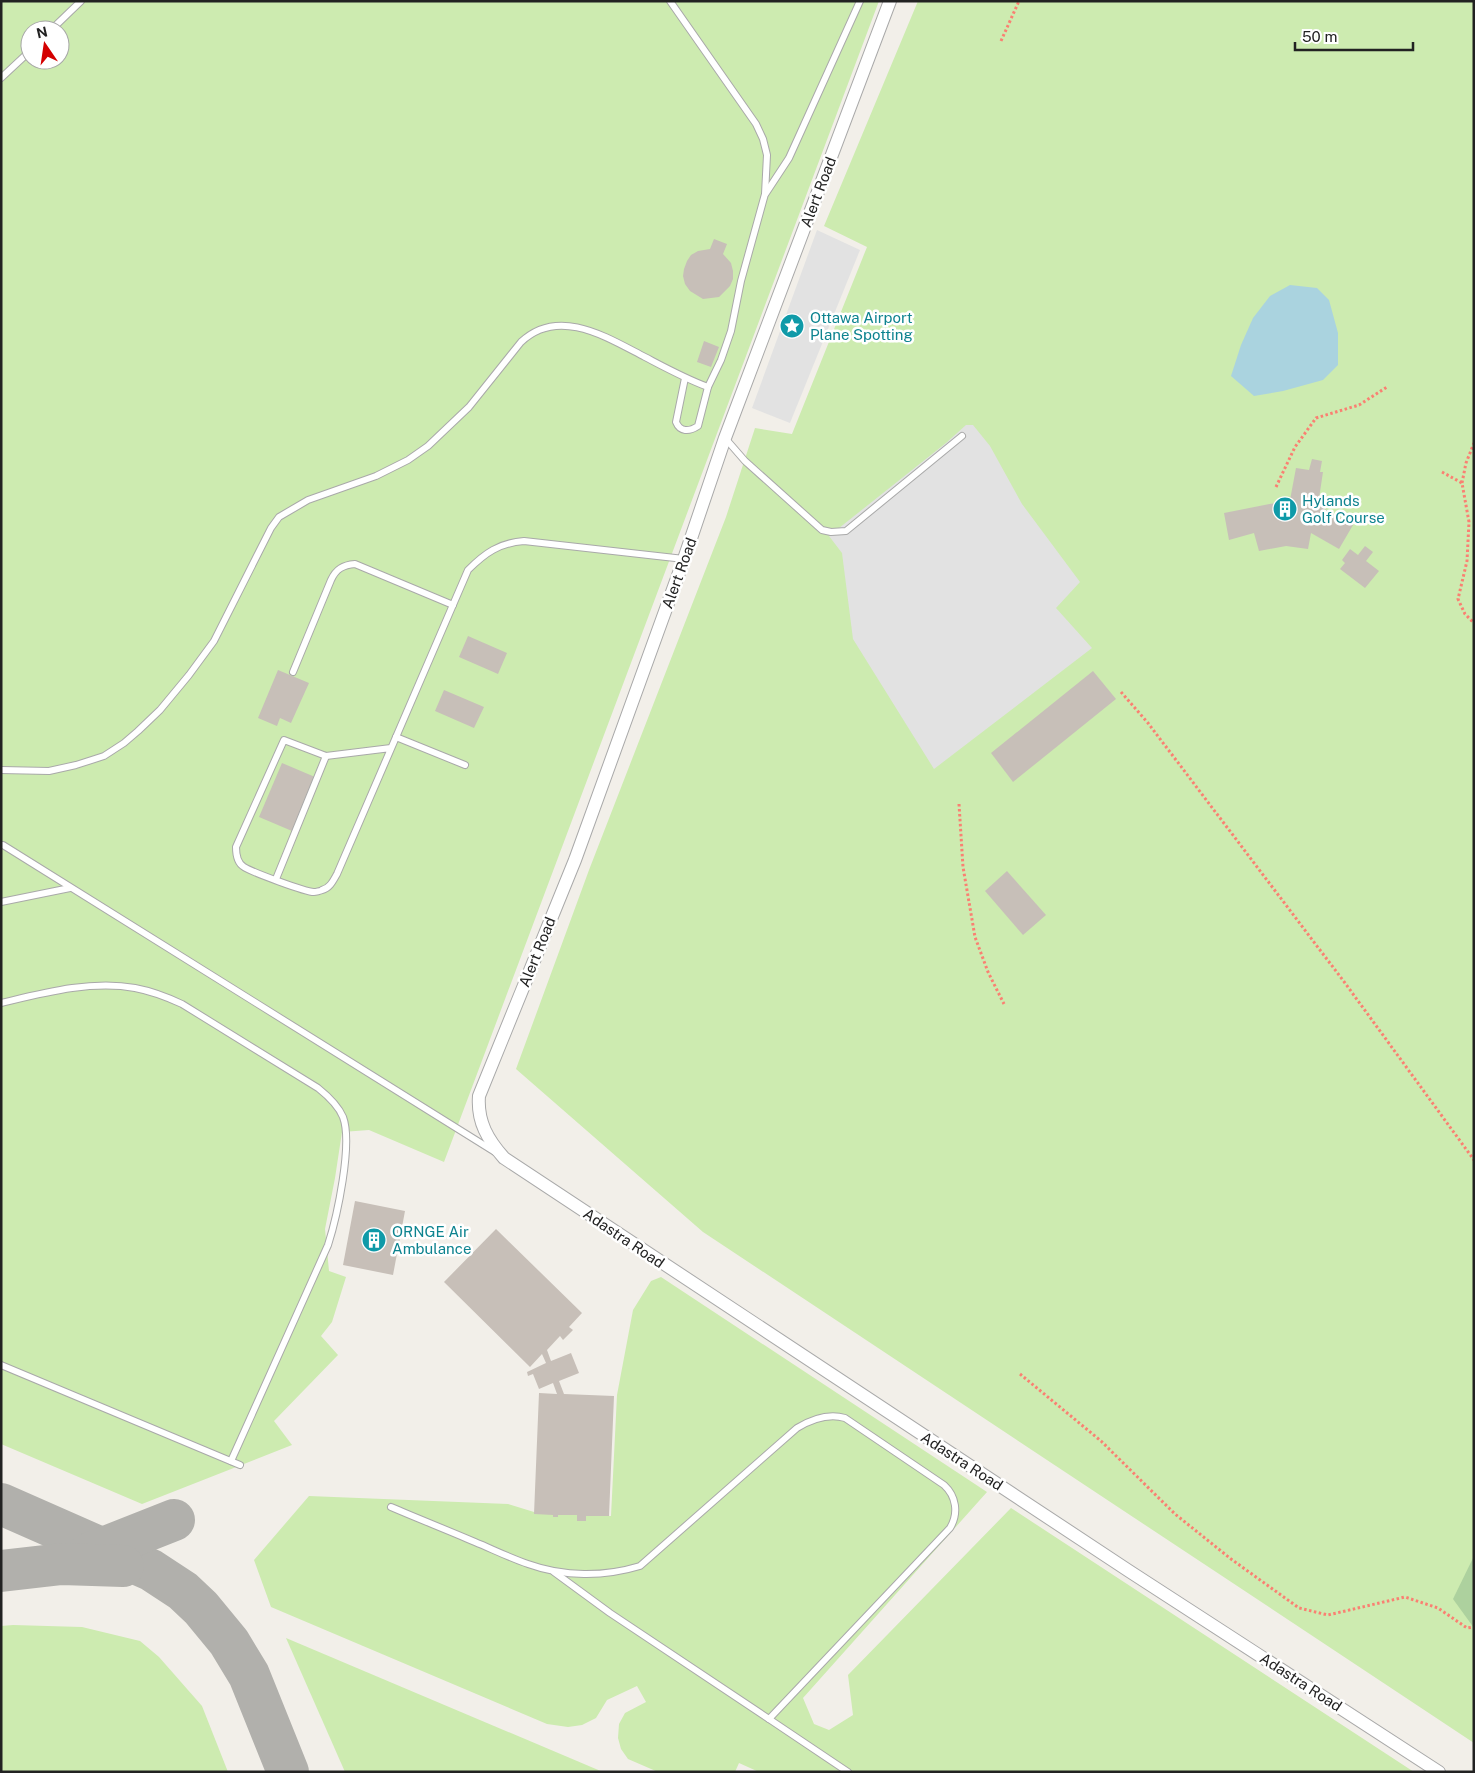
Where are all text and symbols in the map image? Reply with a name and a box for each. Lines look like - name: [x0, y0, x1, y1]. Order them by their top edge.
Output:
- north arrow: [20, 20, 70, 70]
- scale bar: [1295, 20, 1412, 52]
- text: N: [35, 23, 49, 41]
- text: 50 m: [1302, 28, 1337, 45]
- street label: Alert Road: [797, 154, 839, 230]
- place label: Ottawa Airport Plane Spotting: [810, 309, 913, 343]
- place icon: Ottawa Airport Plane Spotting: [779, 313, 805, 339]
- place label: Hylands Golf Course: [1302, 492, 1385, 526]
- building icon: Hylands Golf Course: [1272, 496, 1298, 522]
- street label: Alert Road: [658, 535, 700, 611]
- street label: Alert Road: [515, 915, 559, 989]
- street label: Adastra Road: [580, 1205, 668, 1271]
- place label: ORNGE Air Ambulance: [392, 1223, 471, 1257]
- building icon: ORNGE Air Ambulance: [361, 1227, 387, 1253]
- street label: Adastra Road: [918, 1428, 1006, 1494]
- street label: Adastra Road: [1257, 1649, 1345, 1715]

